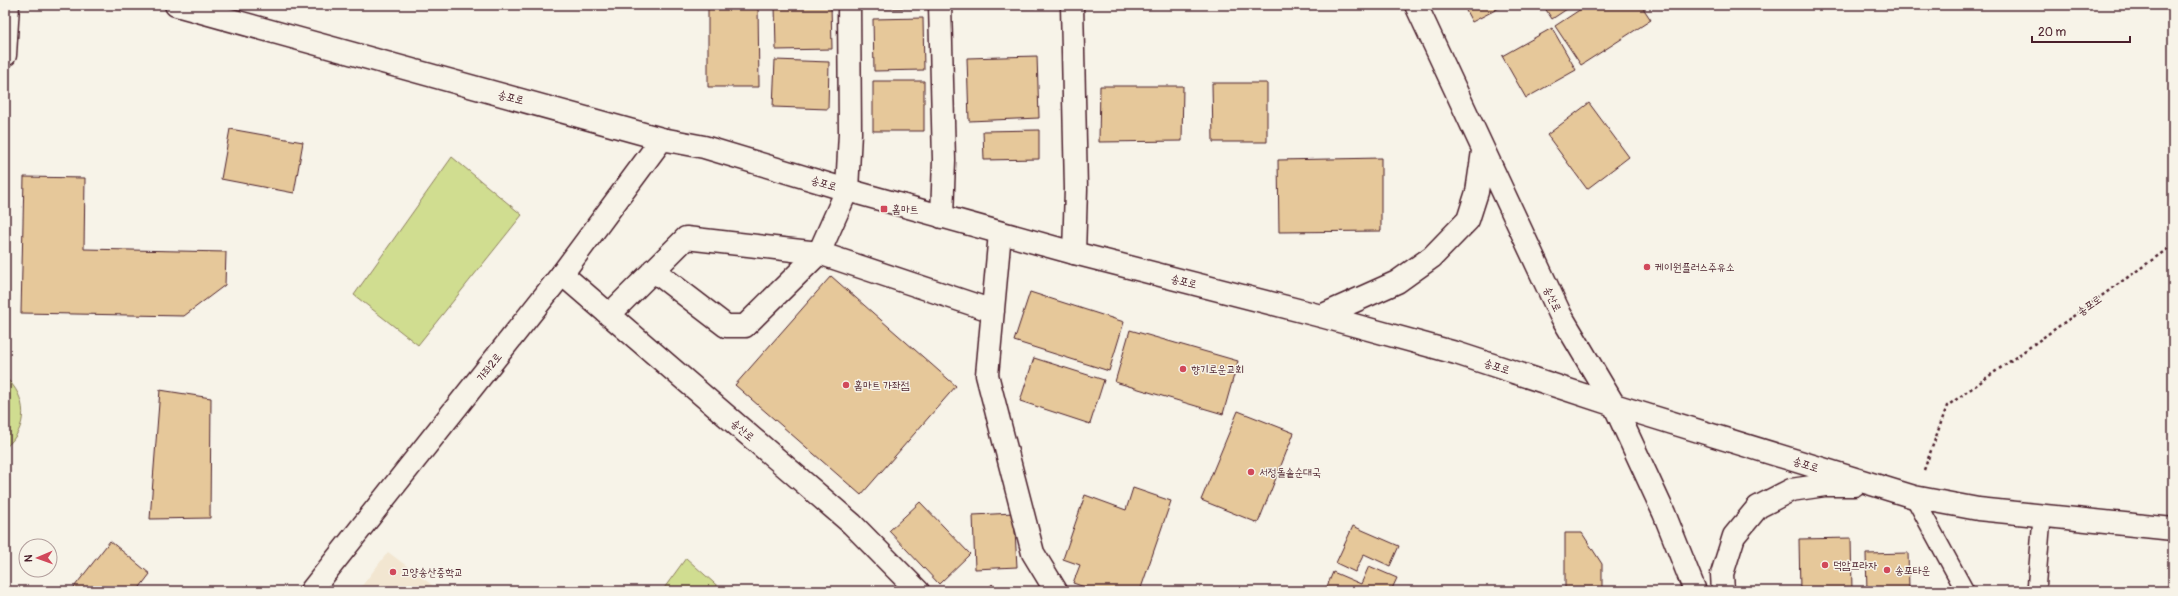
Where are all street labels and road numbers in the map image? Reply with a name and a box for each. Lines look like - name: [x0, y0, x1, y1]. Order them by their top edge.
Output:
- street label: 송포로: [496, 88, 526, 107]
- street label: 송포로: [809, 173, 839, 194]
- street label: 송포로: [1169, 272, 1198, 291]
- street label: 송산로: [1541, 284, 1564, 314]
- street label: 송포로: [2075, 292, 2104, 318]
- street label: 가좌2로: [474, 350, 505, 384]
- street label: 송포로: [1482, 356, 1512, 377]
- street label: 송산로: [728, 417, 757, 444]
- street label: 송포로: [1791, 454, 1821, 475]

